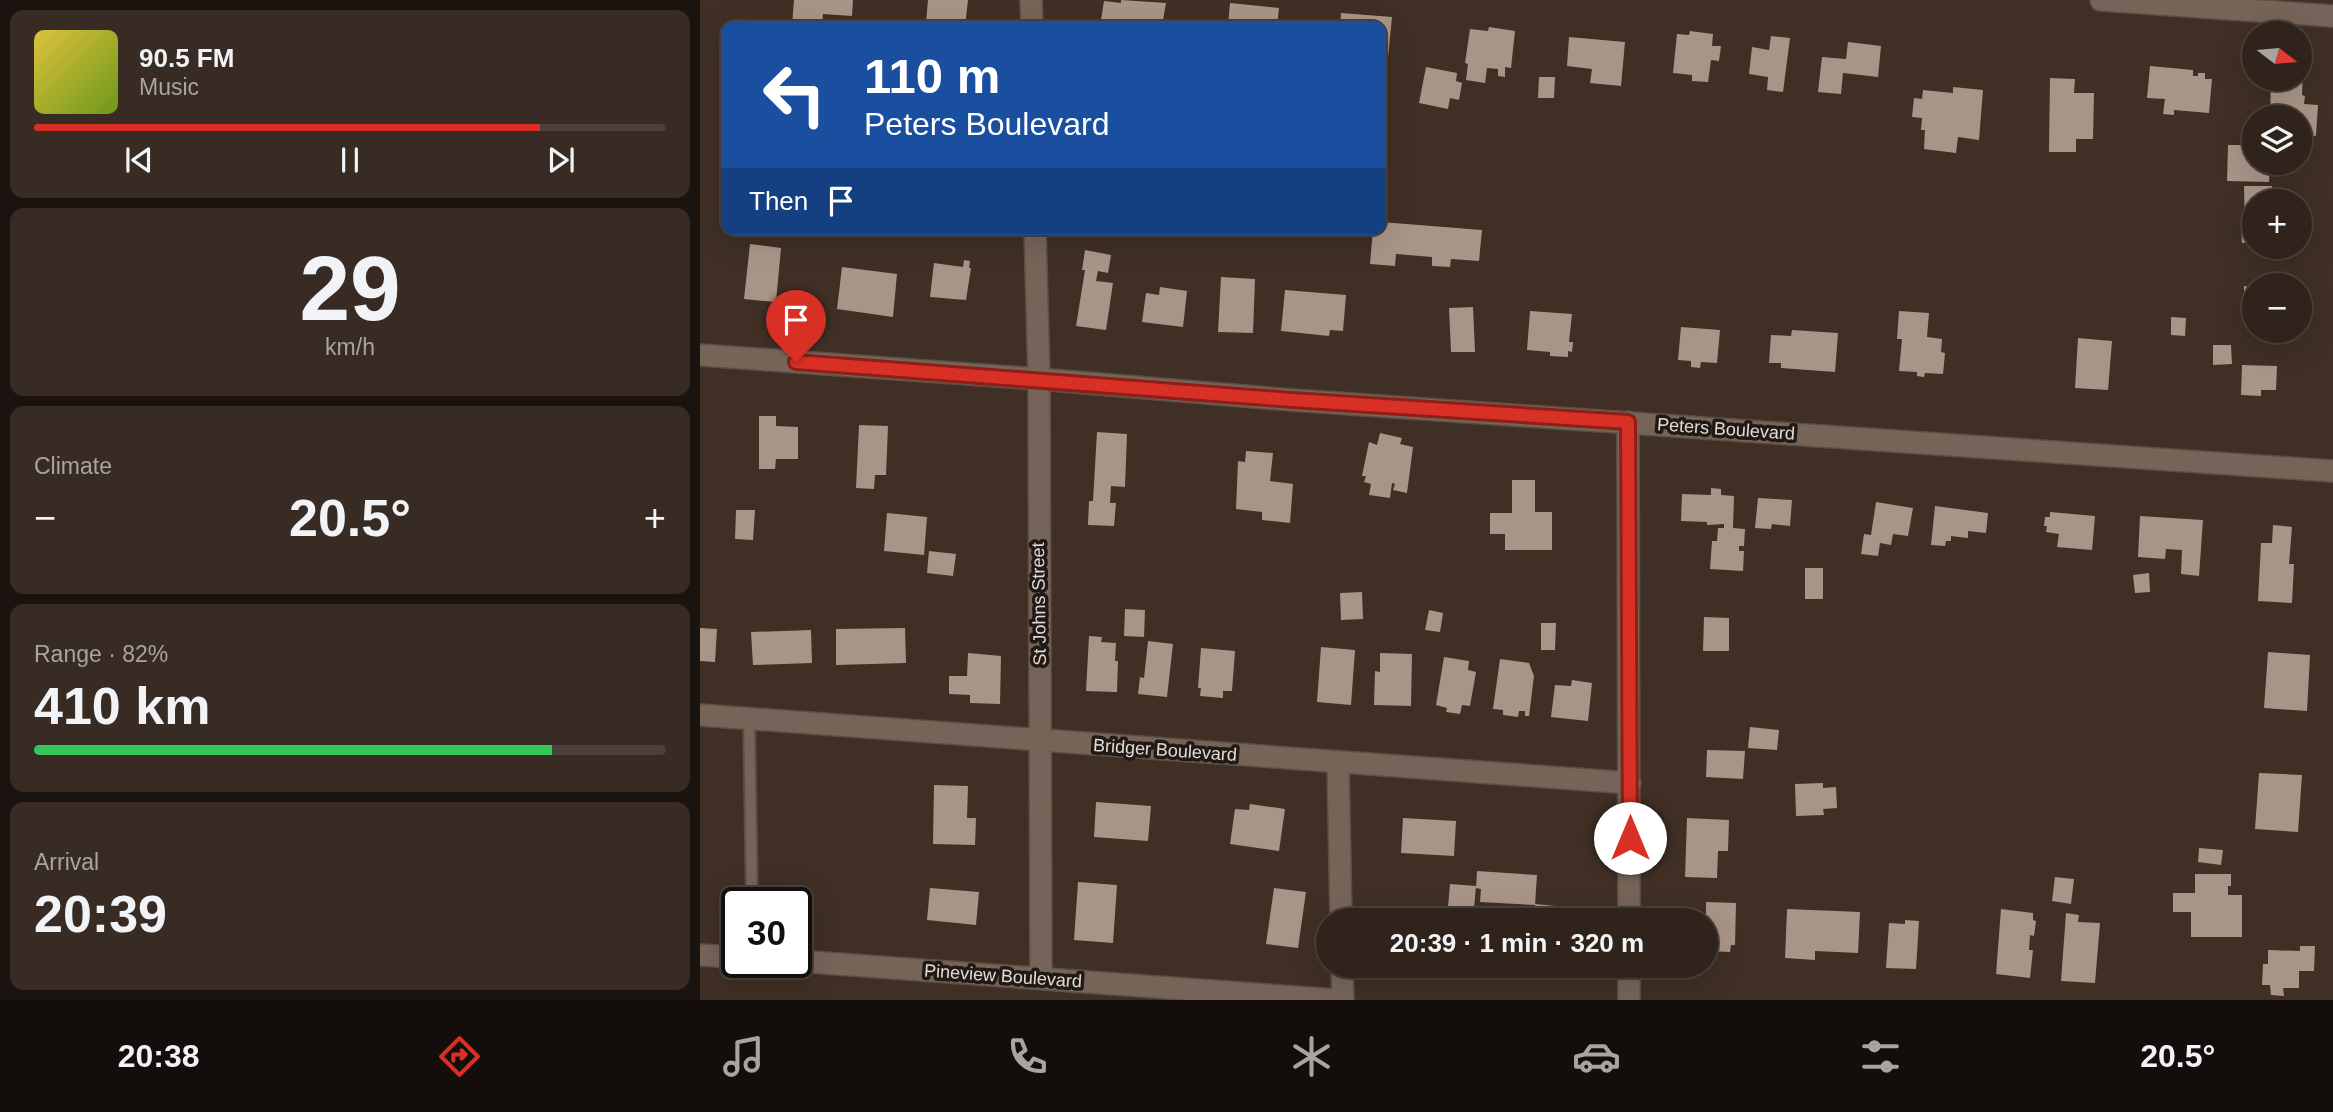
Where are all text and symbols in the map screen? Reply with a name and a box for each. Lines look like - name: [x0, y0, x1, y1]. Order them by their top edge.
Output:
- north arrow: [2242, 21, 2312, 91]
- map controls: [2242, 21, 2312, 343]
- text: 90.5 FM: [139, 43, 234, 73]
- icon: left: [749, 49, 840, 140]
- text: 110 m: [864, 49, 1000, 103]
- text: Music: [139, 74, 199, 100]
- button: layers: [2242, 105, 2312, 175]
- text: Peters Boulevard: [864, 106, 1109, 142]
- icon: previous: [120, 141, 158, 179]
- icon: pause: [331, 141, 369, 179]
- icon: next: [542, 141, 580, 179]
- icon: arrive: [822, 182, 860, 220]
- text: Then: [749, 186, 808, 216]
- button: +: [2242, 189, 2312, 259]
- text: 29: [299, 238, 401, 339]
- button: −: [2242, 273, 2312, 343]
- pin: [766, 290, 826, 362]
- icon: arrive: [777, 301, 815, 339]
- text: km/h: [325, 334, 375, 360]
- street label: Peters Boulevard: [1656, 414, 1796, 444]
- text: Climate: [34, 453, 112, 479]
- text: 20.5°: [289, 489, 411, 547]
- text: −: [34, 497, 56, 539]
- text: +: [644, 497, 666, 539]
- street label: St Johns Street: [1028, 542, 1050, 666]
- text: Range · 82%: [34, 641, 168, 667]
- text: 410 km: [34, 677, 210, 735]
- street label: Bridger Boulevard: [1092, 735, 1238, 765]
- position arrow: [1593, 801, 1667, 875]
- text: Arrival: [34, 849, 99, 875]
- text: 20:39: [34, 885, 167, 943]
- speed limit sign: 30: [721, 887, 812, 978]
- text: 20:39 · 1 min · 320 m: [1390, 928, 1644, 958]
- street label: Pineview Boulevard: [923, 961, 1083, 991]
- icon: directions: [435, 1032, 484, 1081]
- icon: music: [719, 1032, 768, 1081]
- icon: phone: [1003, 1032, 1052, 1081]
- icon: climate: [1287, 1032, 1336, 1081]
- icon: car: [1572, 1032, 1621, 1081]
- icon: filters: [1856, 1032, 1905, 1081]
- text: 20:38: [118, 1038, 199, 1074]
- text: 20.5°: [2140, 1038, 2215, 1074]

